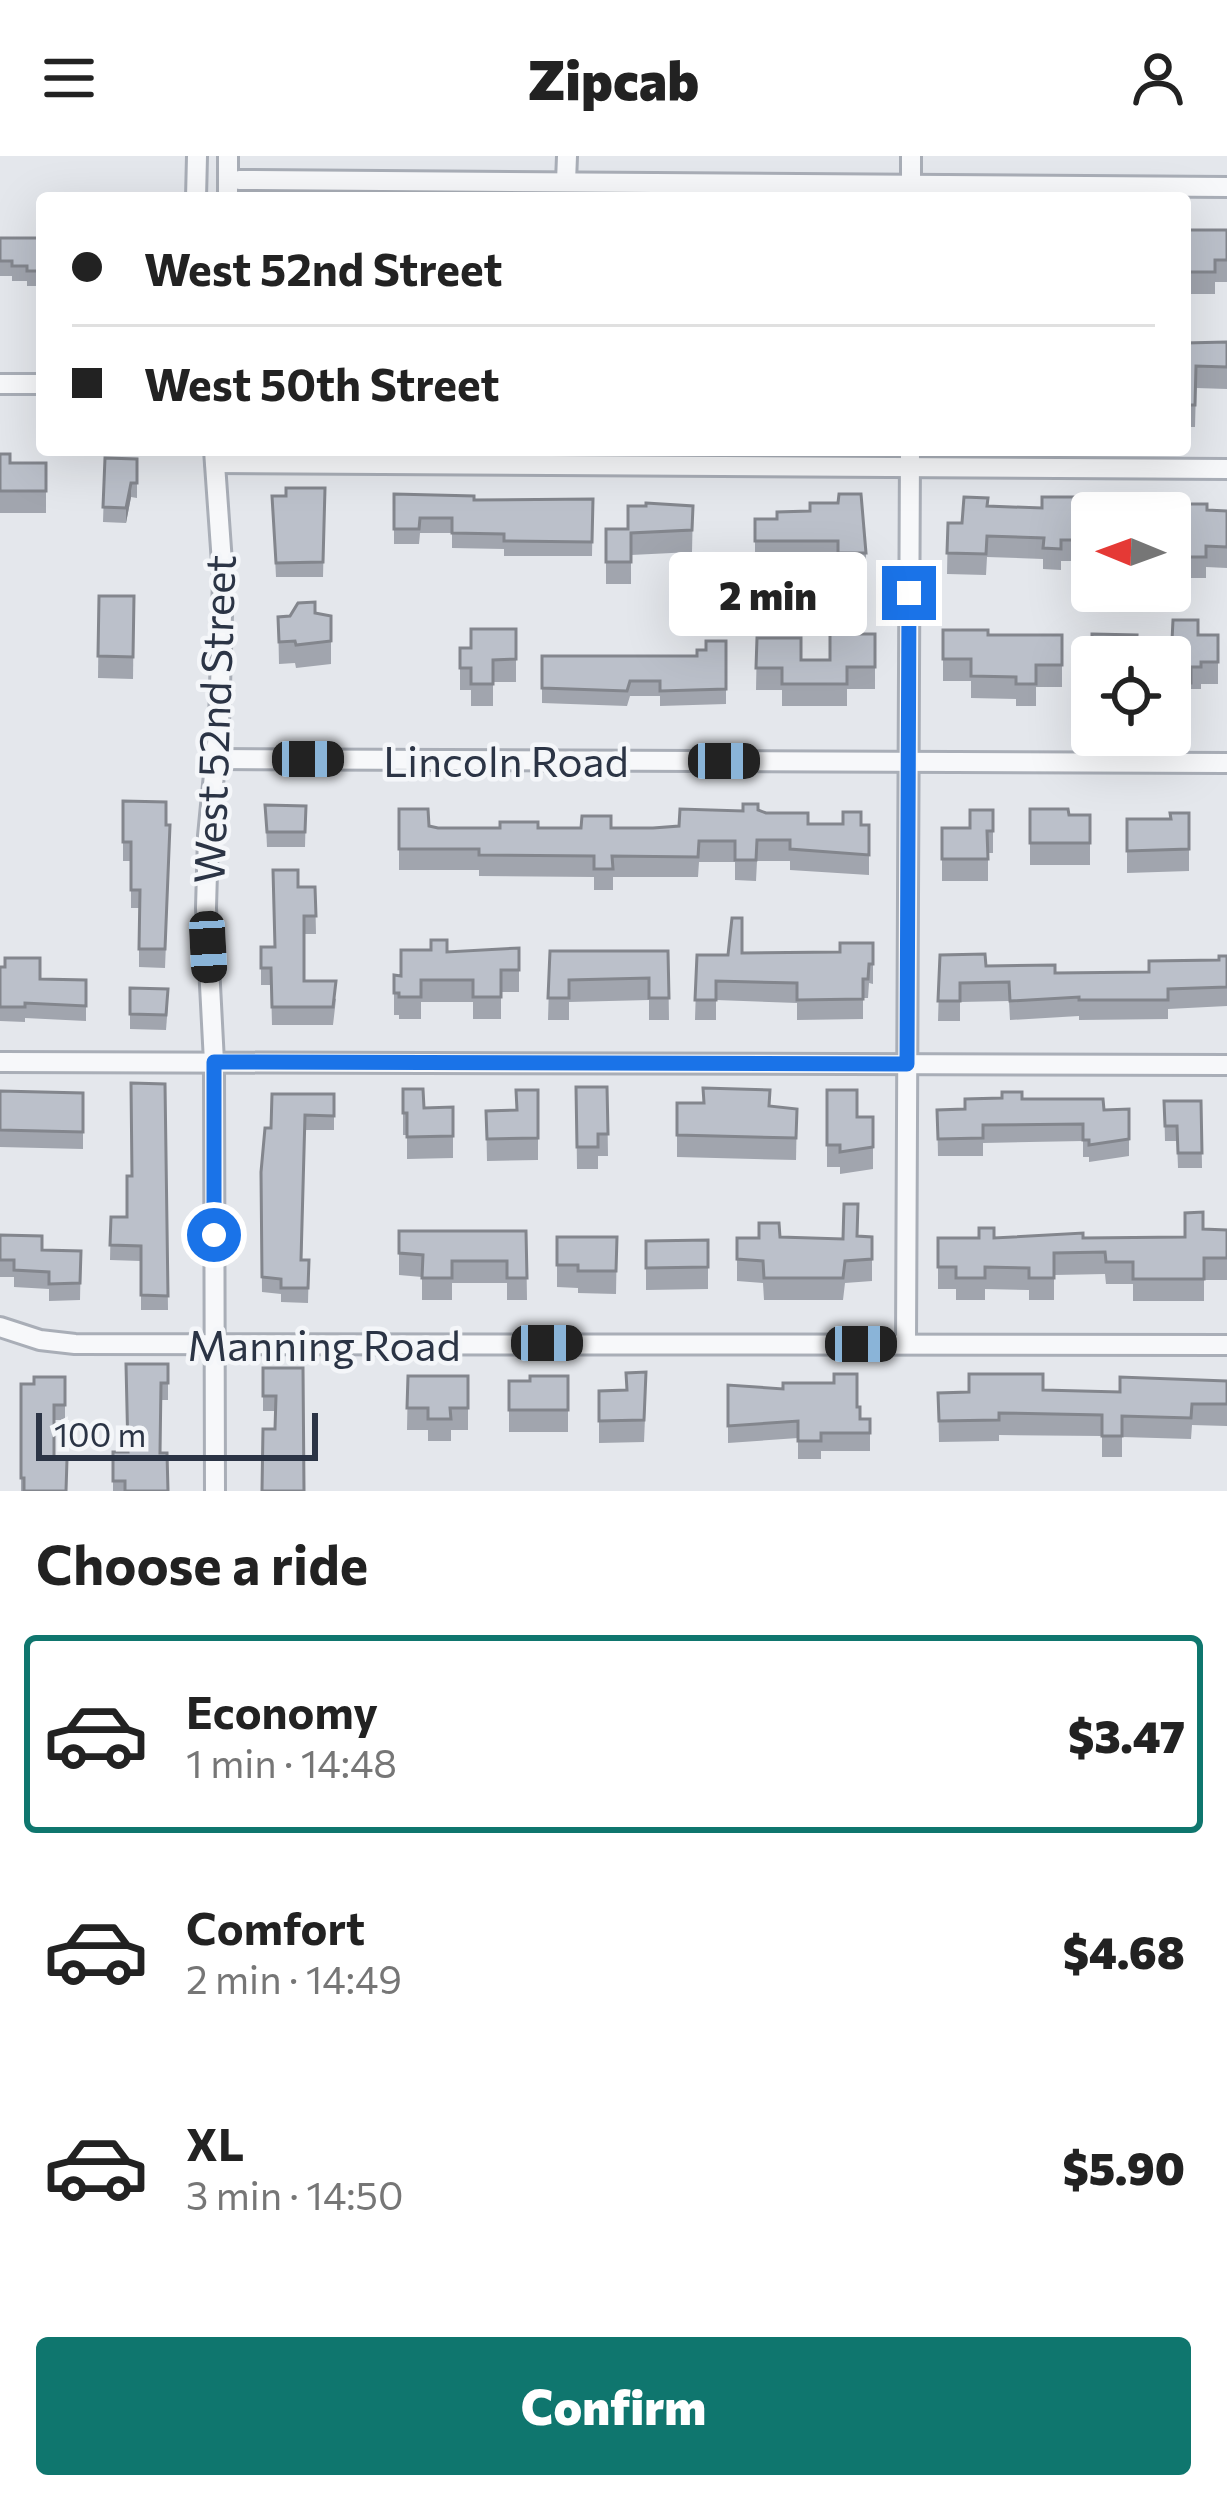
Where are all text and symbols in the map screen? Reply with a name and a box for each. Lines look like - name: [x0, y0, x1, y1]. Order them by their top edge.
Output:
- icon: menu: [36, 45, 102, 111]
- text: Zipcab: [528, 45, 699, 111]
- icon: person: [1125, 45, 1191, 111]
- text: West 52nd Street: [144, 240, 503, 295]
- text: West 50th Street: [144, 355, 500, 410]
- north arrow: [1071, 492, 1191, 612]
- map controls: [1071, 492, 1191, 756]
- callout: 2 min: [669, 551, 867, 635]
- street label: West 52nd Street: [181, 554, 245, 884]
- route end: [882, 566, 936, 620]
- text: 2 min: [719, 570, 817, 618]
- button: locate: [1071, 636, 1191, 756]
- street label: Lincoln Road: [383, 734, 629, 786]
- car: [272, 741, 344, 777]
- car: [688, 743, 760, 779]
- car: [188, 910, 228, 984]
- route start: [187, 1208, 241, 1262]
- street label: Manning Road: [187, 1318, 461, 1370]
- car: [511, 1325, 583, 1361]
- car: [825, 1326, 897, 1362]
- scale bar: [36, 1407, 318, 1460]
- text: 100 m: [54, 1413, 146, 1454]
- text: Choose a ride: [36, 1530, 368, 1596]
- icon: car: [42, 1680, 150, 1788]
- text: Economy: [186, 1683, 378, 1738]
- text: $3.47: [1068, 1707, 1185, 1762]
- text: 1 min · 14:48: [186, 1738, 397, 1786]
- icon: car: [42, 1896, 150, 2004]
- text: Comfort: [186, 1899, 365, 1954]
- text: $4.68: [1063, 1923, 1185, 1978]
- text: 2 min · 14:49: [186, 1954, 402, 2002]
- icon: car: [42, 2112, 150, 2220]
- text: XL: [186, 2115, 244, 2170]
- text: $5.90: [1063, 2139, 1185, 2194]
- text: 3 min · 14:50: [186, 2170, 403, 2218]
- button: Confirm: [36, 2337, 1191, 2475]

